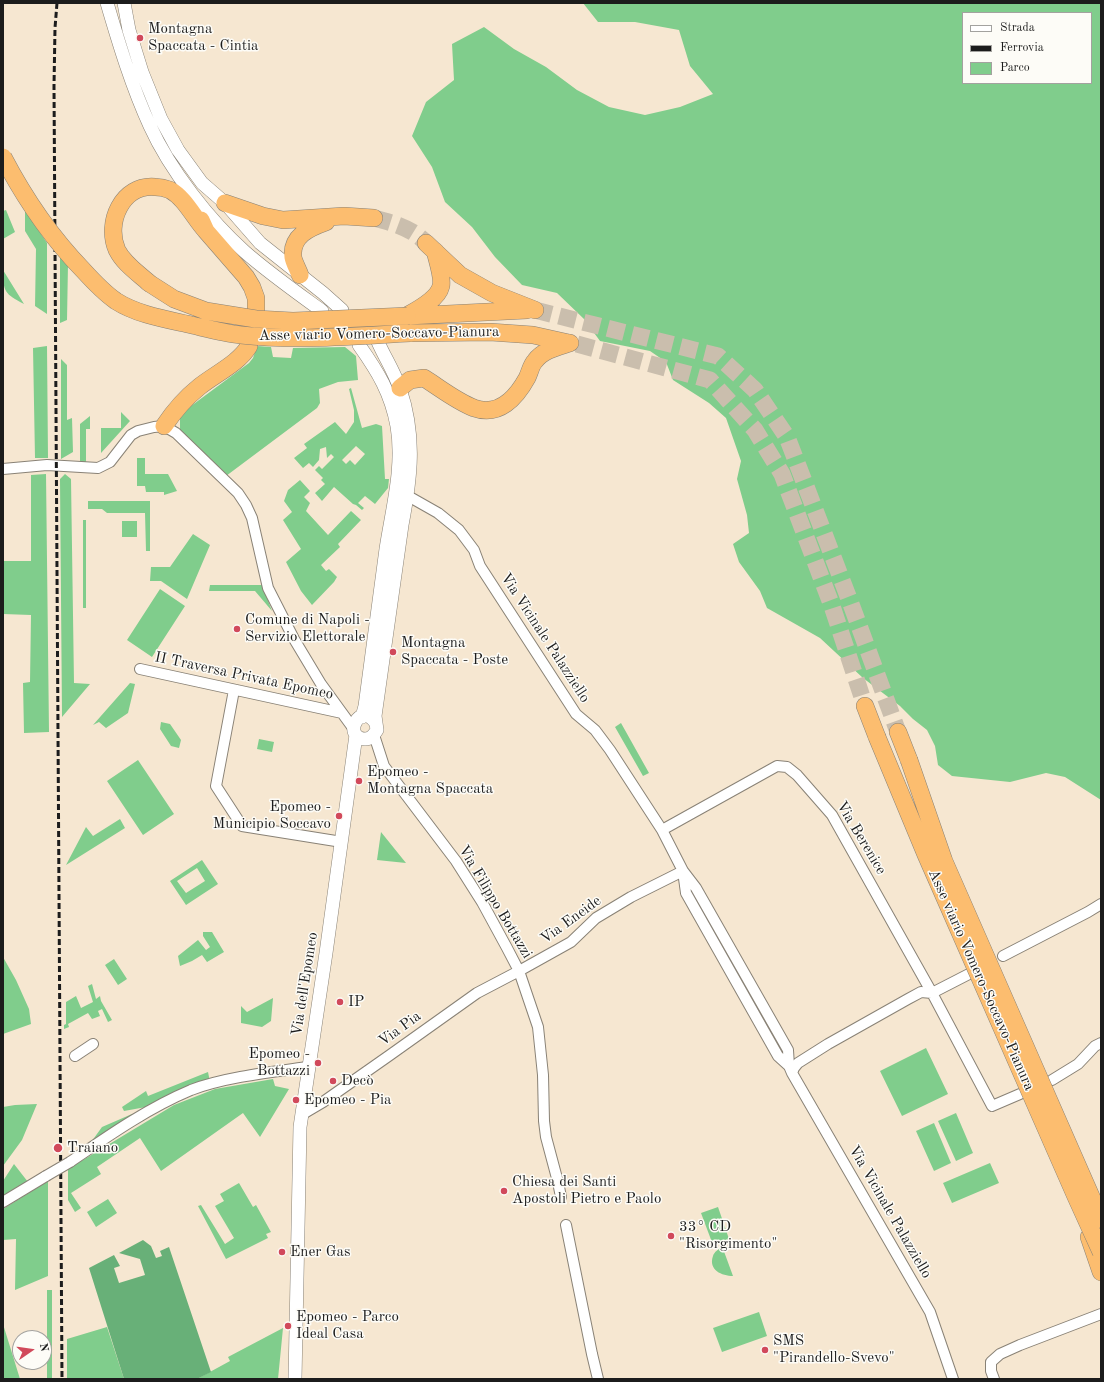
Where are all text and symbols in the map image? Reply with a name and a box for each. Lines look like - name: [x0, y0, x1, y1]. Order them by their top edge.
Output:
- legend: [962, 12, 1092, 84]
- place label: Montagna Spaccata - Cintia: [148, 20, 258, 55]
- text: Strada: [1000, 22, 1035, 34]
- marker: Montagna Spaccata - Cintia: [135, 33, 145, 43]
- text: Ferrovia: [1000, 42, 1044, 54]
- text: Parco: [1000, 62, 1030, 74]
- street label: Asse viario Vomero-Soccavo-Pianura: [259, 323, 499, 345]
- street label: Via Vicinale Palazziello: [496, 570, 594, 706]
- place label: Comune di Napoli - Servizio Elettorale: [245, 611, 370, 646]
- marker: Comune di Napoli - Servizio Elettorale: [232, 624, 242, 634]
- place label: Montagna Spaccata - Poste: [401, 634, 508, 669]
- marker: Montagna Spaccata - Poste: [388, 647, 398, 657]
- street label: II Traversa Privata Epomeo: [153, 648, 335, 704]
- place label: Epomeo - Montagna Spaccata: [367, 763, 493, 798]
- marker: Epomeo - Montagna Spaccata: [354, 776, 364, 786]
- place label: Epomeo - Municipio Soccavo: [213, 798, 331, 833]
- street label: Via Berenice: [832, 798, 890, 878]
- marker: Epomeo - Municipio Soccavo: [334, 811, 344, 821]
- street label: Via Filippo Bottazzi: [454, 842, 536, 962]
- street label: Asse viario Vomero-Soccavo-Pianura: [924, 866, 1038, 1094]
- street label: Via Eneide: [537, 892, 605, 948]
- street label: Via dell'Epomeo: [288, 931, 322, 1037]
- place label: IP: [348, 993, 364, 1011]
- marker: IP: [335, 997, 345, 1007]
- street label: Via Pia: [375, 1008, 425, 1050]
- place label: Epomeo - Bottazzi: [248, 1045, 310, 1080]
- marker: Epomeo - Bottazzi: [313, 1058, 323, 1068]
- place label: Decò: [341, 1072, 374, 1090]
- marker: Decò: [328, 1076, 338, 1086]
- place label: Epomeo - Pia: [304, 1091, 391, 1109]
- marker: Epomeo - Pia: [291, 1095, 301, 1105]
- place label: Traiano: [67, 1139, 118, 1157]
- marker: Traiano: [52, 1142, 64, 1154]
- street label: Via Vicinale Palazziello: [844, 1142, 936, 1282]
- place label: Chiesa dei Santi Apostoli Pietro e Paolo: [512, 1173, 661, 1208]
- marker: Chiesa dei Santi Apostoli Pietro e Paolo: [499, 1186, 509, 1196]
- place label: 33° CD "Risorgimento": [679, 1218, 777, 1253]
- marker: 33° CD "Risorgimento": [666, 1231, 676, 1241]
- place label: Ener Gas: [290, 1243, 350, 1261]
- marker: Ener Gas: [277, 1247, 287, 1257]
- place label: Epomeo - Parco Ideal Casa: [296, 1308, 399, 1343]
- marker: Epomeo - Parco Ideal Casa: [283, 1321, 293, 1331]
- north arrow: [12, 1330, 52, 1370]
- place label: SMS "Pirandello-Svevo": [773, 1332, 895, 1367]
- text: N: [37, 1342, 50, 1353]
- marker: SMS "Pirandello-Svevo": [760, 1345, 770, 1355]

